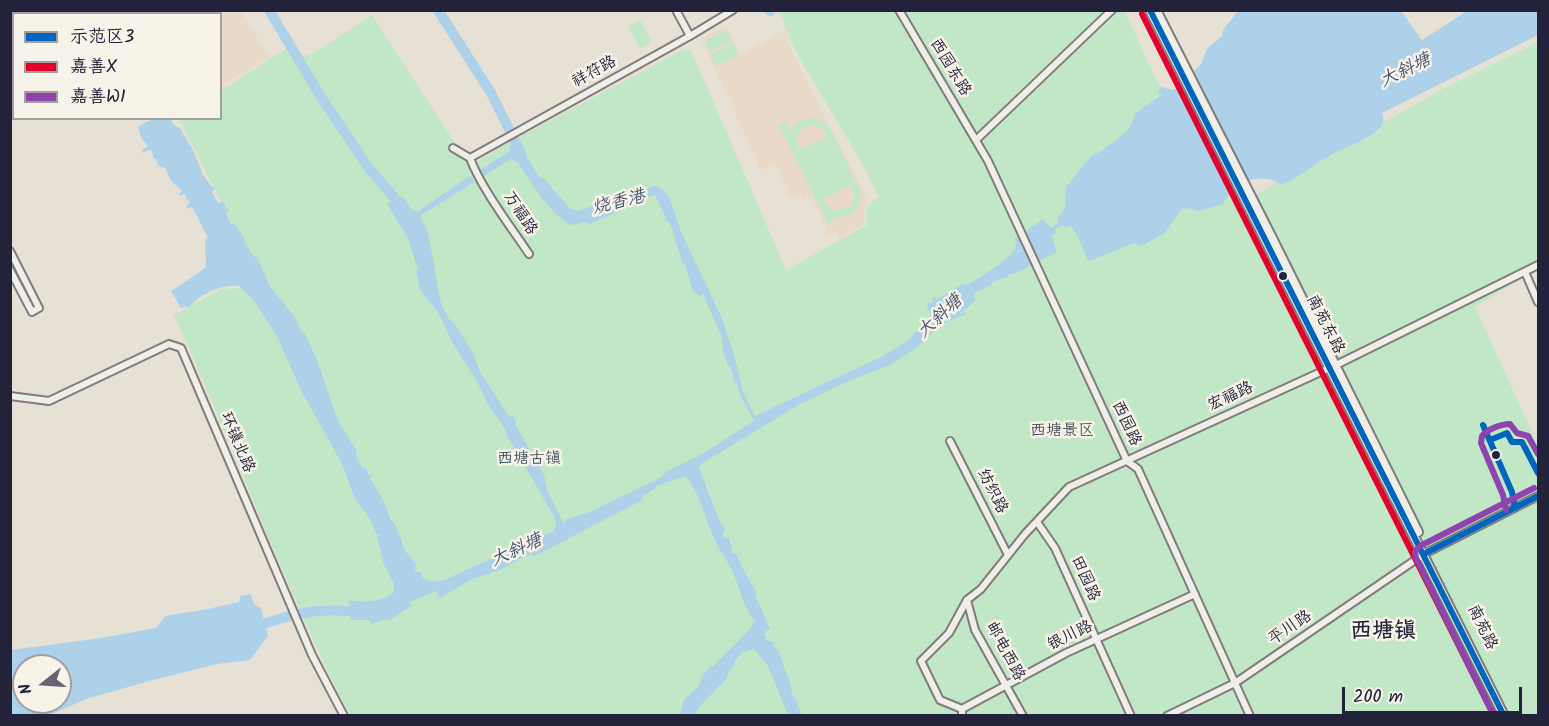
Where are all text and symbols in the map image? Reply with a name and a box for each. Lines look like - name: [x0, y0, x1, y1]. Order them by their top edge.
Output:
- legend: [12, 12, 222, 120]
- text: 示范区3: [70, 23, 134, 52]
- street label: 西园东路: [924, 36, 974, 100]
- water label: 大斜塘: [1377, 50, 1435, 94]
- text: 嘉善X: [70, 53, 117, 82]
- street label: 祥符路: [569, 53, 621, 93]
- text: 嘉善W1: [70, 83, 126, 112]
- water label: 烧香港: [590, 187, 648, 221]
- street label: 万福路: [498, 189, 540, 239]
- unlabelled marker: [1277, 270, 1289, 282]
- water label: 大斜塘: [914, 292, 968, 344]
- street label: 南苑东路: [1301, 292, 1347, 358]
- street label: 宏福路: [1205, 379, 1257, 417]
- street label: 西园路: [1106, 398, 1144, 450]
- street label: 环镇北路: [215, 410, 257, 476]
- park label: 西塘景区: [1030, 422, 1094, 442]
- unlabelled marker: [1490, 449, 1502, 461]
- park label: 西塘古镇: [497, 450, 561, 470]
- street label: 纺织路: [972, 466, 1010, 518]
- water label: 大斜塘: [488, 531, 546, 573]
- street label: 田园路: [1065, 553, 1103, 605]
- street label: 南苑路: [1462, 602, 1500, 654]
- street label: 平川路: [1266, 608, 1316, 650]
- street label: 银川路: [1045, 618, 1097, 656]
- street label: 邮电西路: [981, 619, 1027, 685]
- district label: 西塘镇: [1350, 620, 1416, 646]
- north arrow: [12, 654, 72, 714]
- scale bar: [1345, 675, 1525, 713]
- text: N: [13, 680, 40, 697]
- text: 200 m: [1353, 683, 1403, 712]

